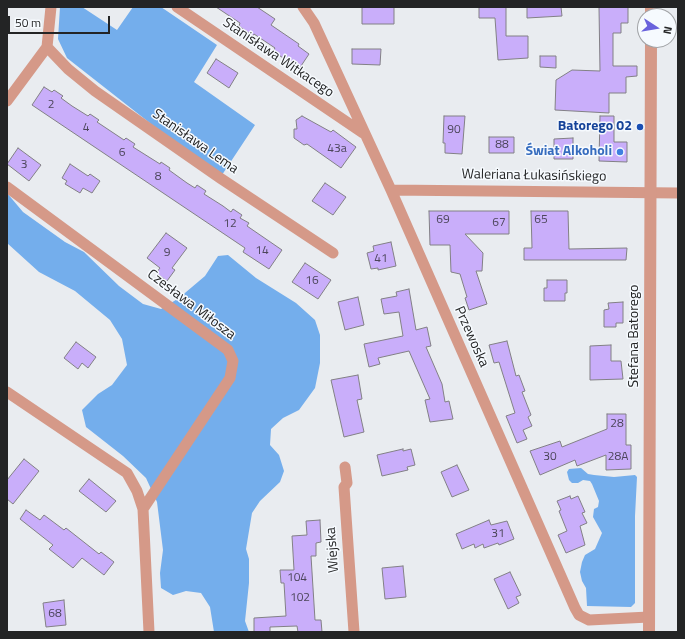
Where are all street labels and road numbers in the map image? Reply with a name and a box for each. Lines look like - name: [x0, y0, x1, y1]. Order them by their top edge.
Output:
- street label: Stanisława Witkacego: [219, 15, 337, 101]
- street label: Stanisława Lema: [149, 106, 241, 178]
- street label: Waleriana Łukasińskiego: [461, 166, 607, 186]
- street label: Czesława Miłosza: [144, 266, 238, 344]
- street label: Stefana Batorego: [627, 284, 643, 388]
- street label: Przewoska: [450, 304, 492, 370]
- street label: Wiejska: [323, 527, 343, 573]

